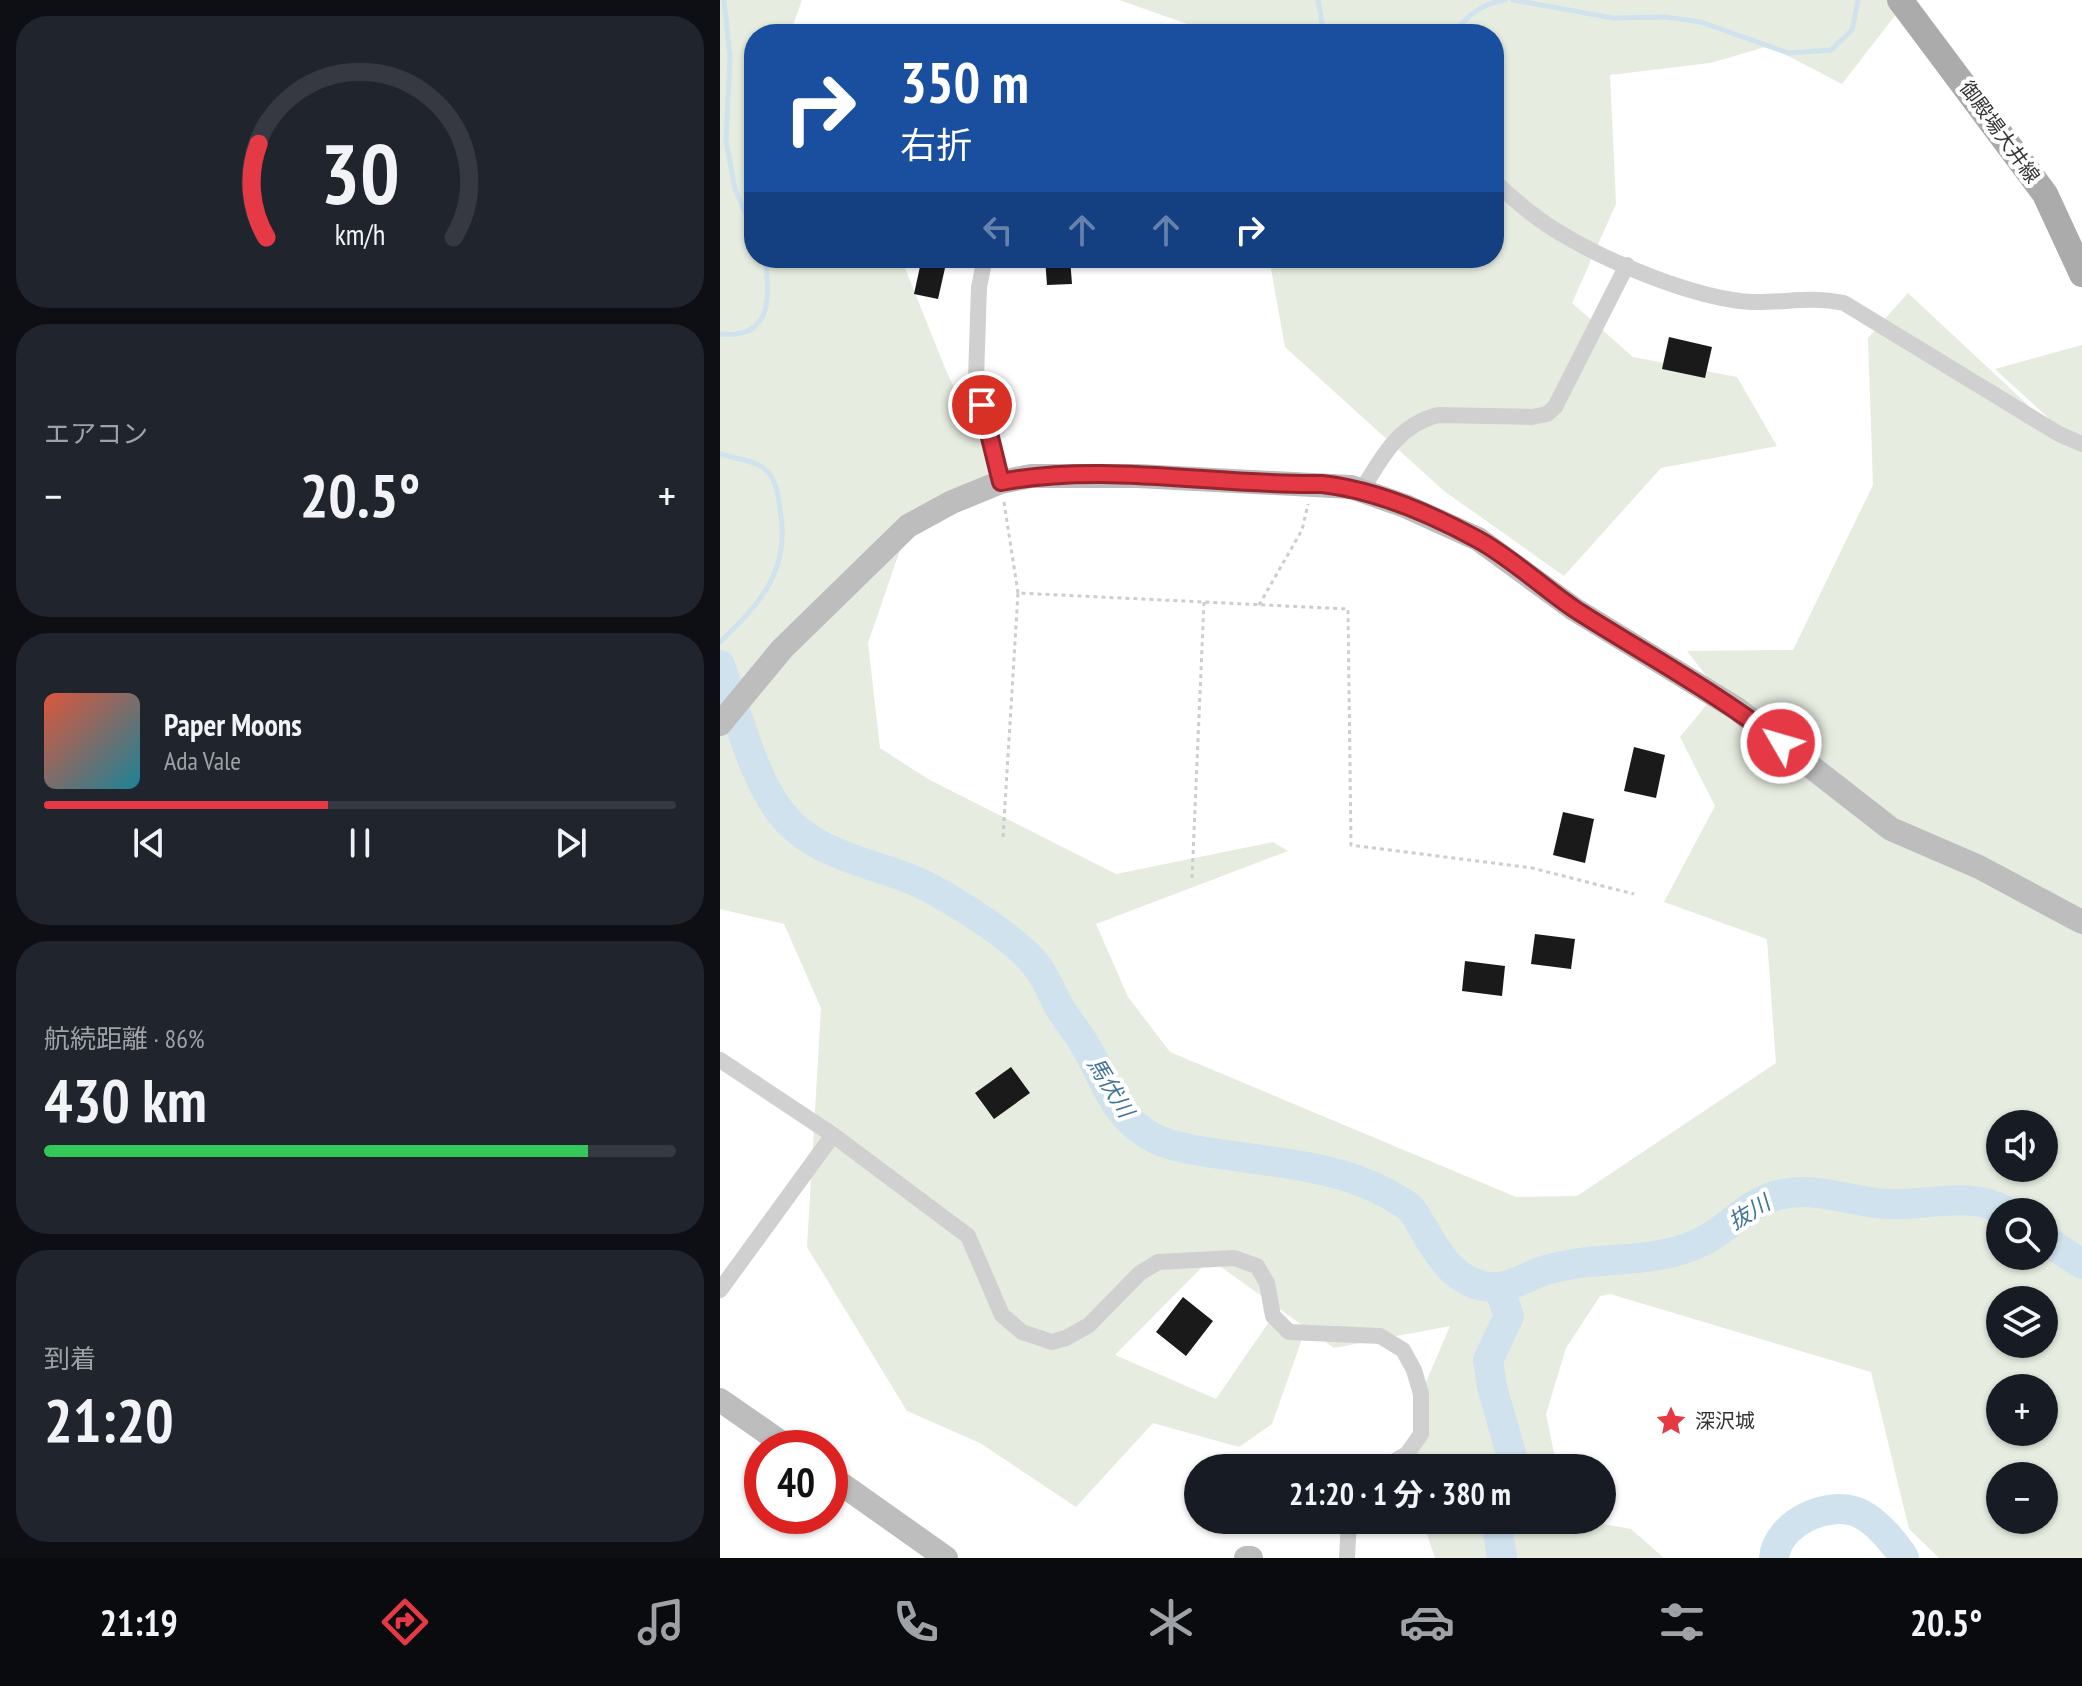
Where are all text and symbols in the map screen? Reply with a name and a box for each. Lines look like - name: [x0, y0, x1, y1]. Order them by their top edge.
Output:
- text: 350 m: [900, 46, 1029, 118]
- icon: right: [768, 56, 872, 160]
- street label: 御殿場大井線: [1954, 76, 2046, 188]
- text: 30: [320, 119, 400, 227]
- text: 右折: [900, 121, 972, 168]
- icon: left: [976, 208, 1020, 252]
- icon: ahead: [1060, 208, 1104, 252]
- icon: ahead: [1144, 208, 1188, 252]
- icon: right: [1228, 208, 1272, 252]
- text: km/h: [335, 216, 385, 253]
- pin: [948, 371, 1016, 439]
- icon: arrive: [960, 383, 1004, 427]
- text: エアコン: [44, 417, 148, 450]
- text: 20.5°: [300, 456, 420, 534]
- text: −: [44, 467, 62, 524]
- text: +: [658, 467, 676, 524]
- position arrow: [1739, 701, 1823, 785]
- text: Paper Moons: [164, 705, 302, 744]
- text: Ada Vale: [164, 744, 241, 777]
- icon: previous: [127, 821, 171, 865]
- icon: pause: [338, 821, 382, 865]
- icon: next: [549, 821, 593, 865]
- text: 航続距離 · 86%: [44, 1022, 205, 1055]
- water label: 馬伏川: [1082, 1052, 1141, 1124]
- text: 430 km: [44, 1061, 207, 1139]
- map controls: [1986, 1110, 2058, 1534]
- button: sound: [1986, 1110, 2058, 1182]
- water label: 抜川: [1723, 1188, 1777, 1235]
- button: search: [1986, 1198, 2058, 1270]
- button: layers: [1986, 1286, 2058, 1358]
- text: 到着: [44, 1342, 96, 1375]
- button: +: [1986, 1374, 2058, 1446]
- text: 21:20: [44, 1381, 174, 1459]
- place icon: 深沢城: [1654, 1404, 1688, 1438]
- place label: 深沢城: [1695, 1408, 1755, 1434]
- speed limit sign: 40: [744, 1430, 848, 1534]
- button: −: [1986, 1462, 2058, 1534]
- text: 21:20 · 1 分 · 380 m: [1289, 1474, 1511, 1513]
- icon: directions: [377, 1594, 433, 1650]
- icon: music: [633, 1594, 689, 1650]
- icon: phone: [888, 1594, 944, 1650]
- icon: climate: [1143, 1594, 1199, 1650]
- icon: car: [1399, 1594, 1455, 1650]
- icon: filters: [1654, 1594, 1710, 1650]
- text: 21:19: [100, 1599, 178, 1646]
- text: 20.5°: [1910, 1599, 1982, 1646]

